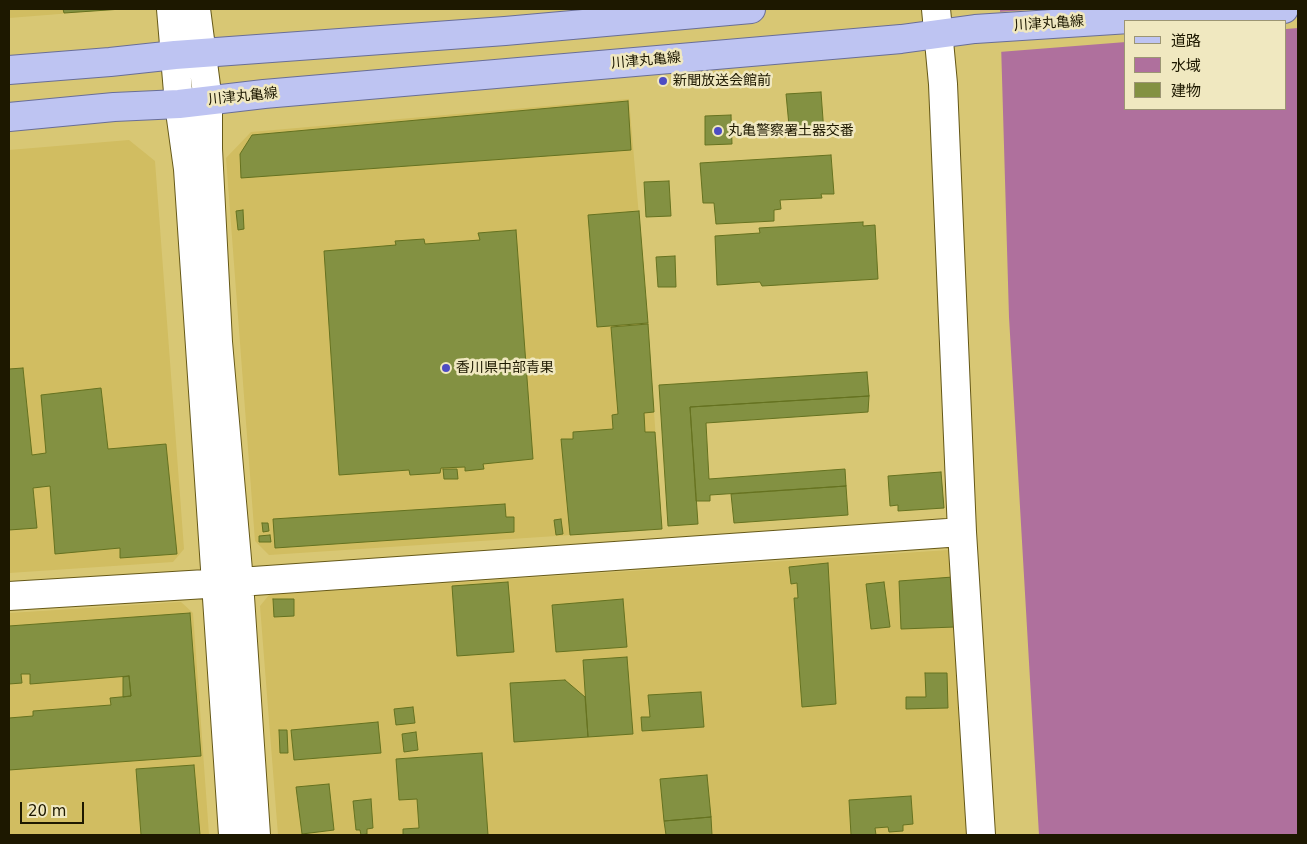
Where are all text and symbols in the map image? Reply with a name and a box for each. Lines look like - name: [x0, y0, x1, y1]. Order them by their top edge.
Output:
- street label: 川津丸亀線: [1013, 13, 1085, 35]
- legend: [1124, 20, 1287, 110]
- text: 道路: [1171, 32, 1201, 50]
- street label: 川津丸亀線: [610, 50, 682, 72]
- text: 水域: [1171, 57, 1201, 75]
- place label: 新聞放送会館前: [673, 73, 771, 89]
- marker: 新聞放送会館前: [657, 75, 669, 87]
- text: 建物: [1171, 82, 1201, 100]
- street label: 川津丸亀線: [207, 85, 279, 109]
- place label: 丸亀警察署土器交番: [728, 123, 854, 139]
- marker: 丸亀警察署土器交番: [712, 125, 724, 137]
- place label: 香川県中部青果: [456, 360, 554, 376]
- marker: 香川県中部青果: [440, 362, 452, 374]
- scale bar: [22, 792, 86, 824]
- text: 20 m: [28, 802, 66, 820]

